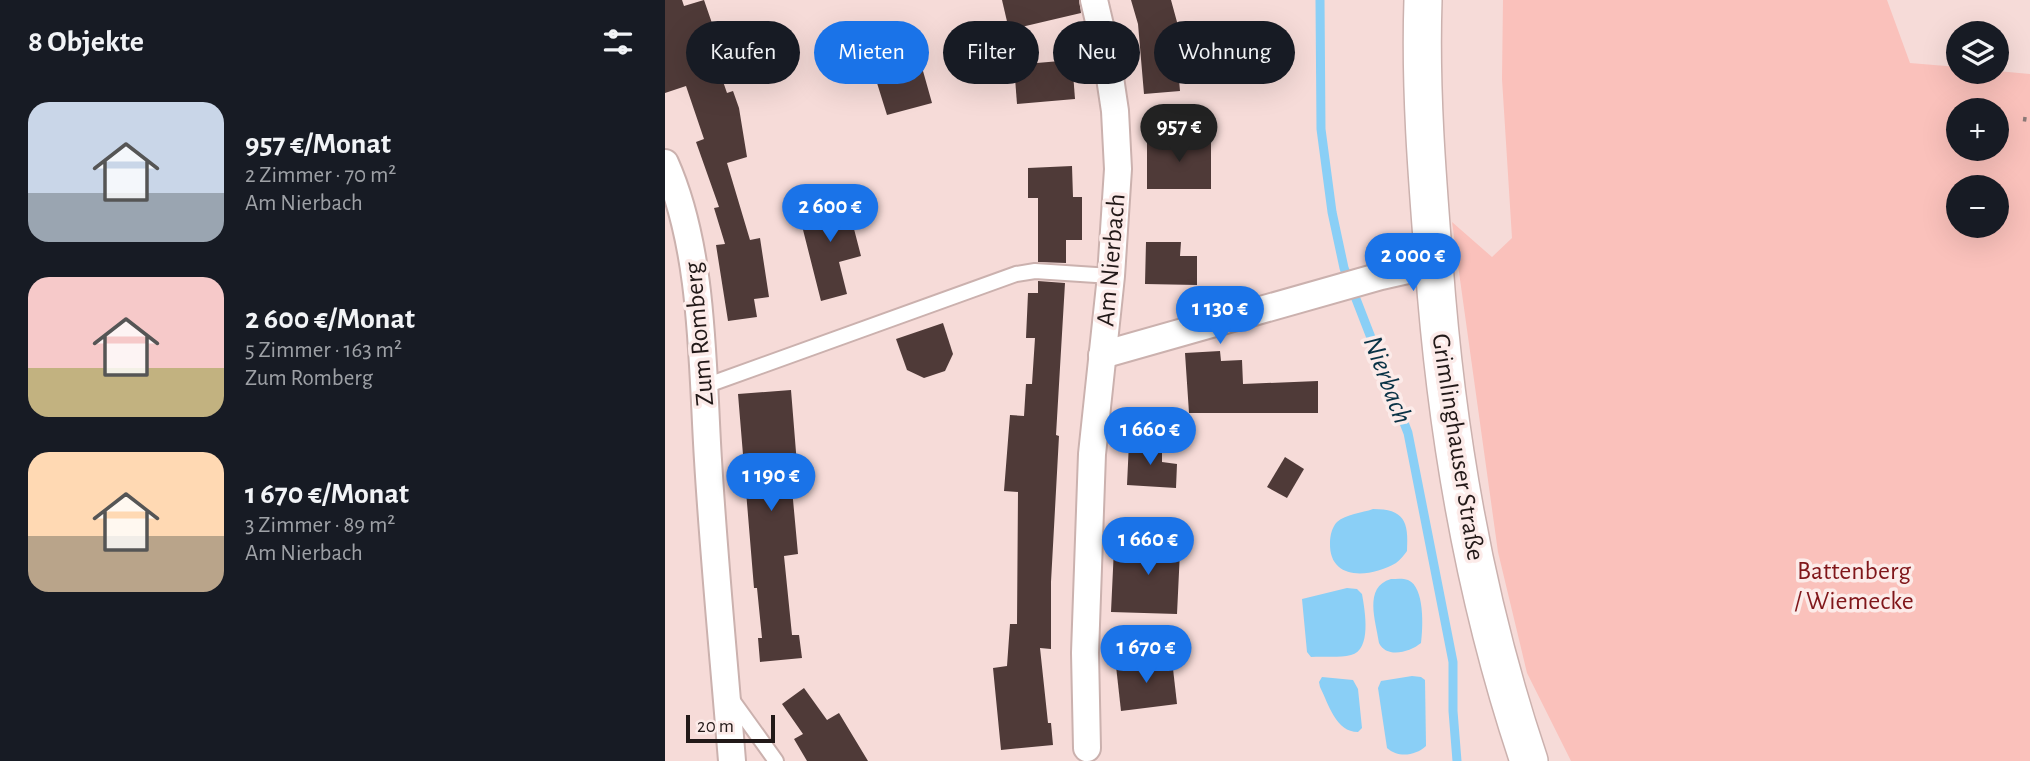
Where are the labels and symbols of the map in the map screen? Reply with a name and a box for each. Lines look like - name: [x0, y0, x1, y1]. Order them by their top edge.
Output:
- pin: 957 €: [1130, 104, 1228, 164]
- pin: 2 600 €: [765, 184, 895, 244]
- street label: Am Nierbach: [1092, 193, 1130, 327]
- pin: 2 000 €: [1348, 233, 1478, 293]
- street label: Zum Romberg: [680, 261, 718, 407]
- pin: 1 130 €: [1155, 286, 1285, 346]
- water label: Nierbach: [1358, 332, 1416, 428]
- street label: Grimlinghauser Straße: [1427, 332, 1489, 562]
- pin: 1 660 €: [1085, 407, 1215, 467]
- pin: 1 190 €: [706, 454, 836, 513]
- pin: 1 660 €: [1083, 518, 1213, 577]
- park label: Battenberg / Wiemecke: [1794, 558, 1914, 614]
- pin: 1 670 €: [1081, 626, 1211, 685]
- scale bar: [686, 712, 775, 744]

